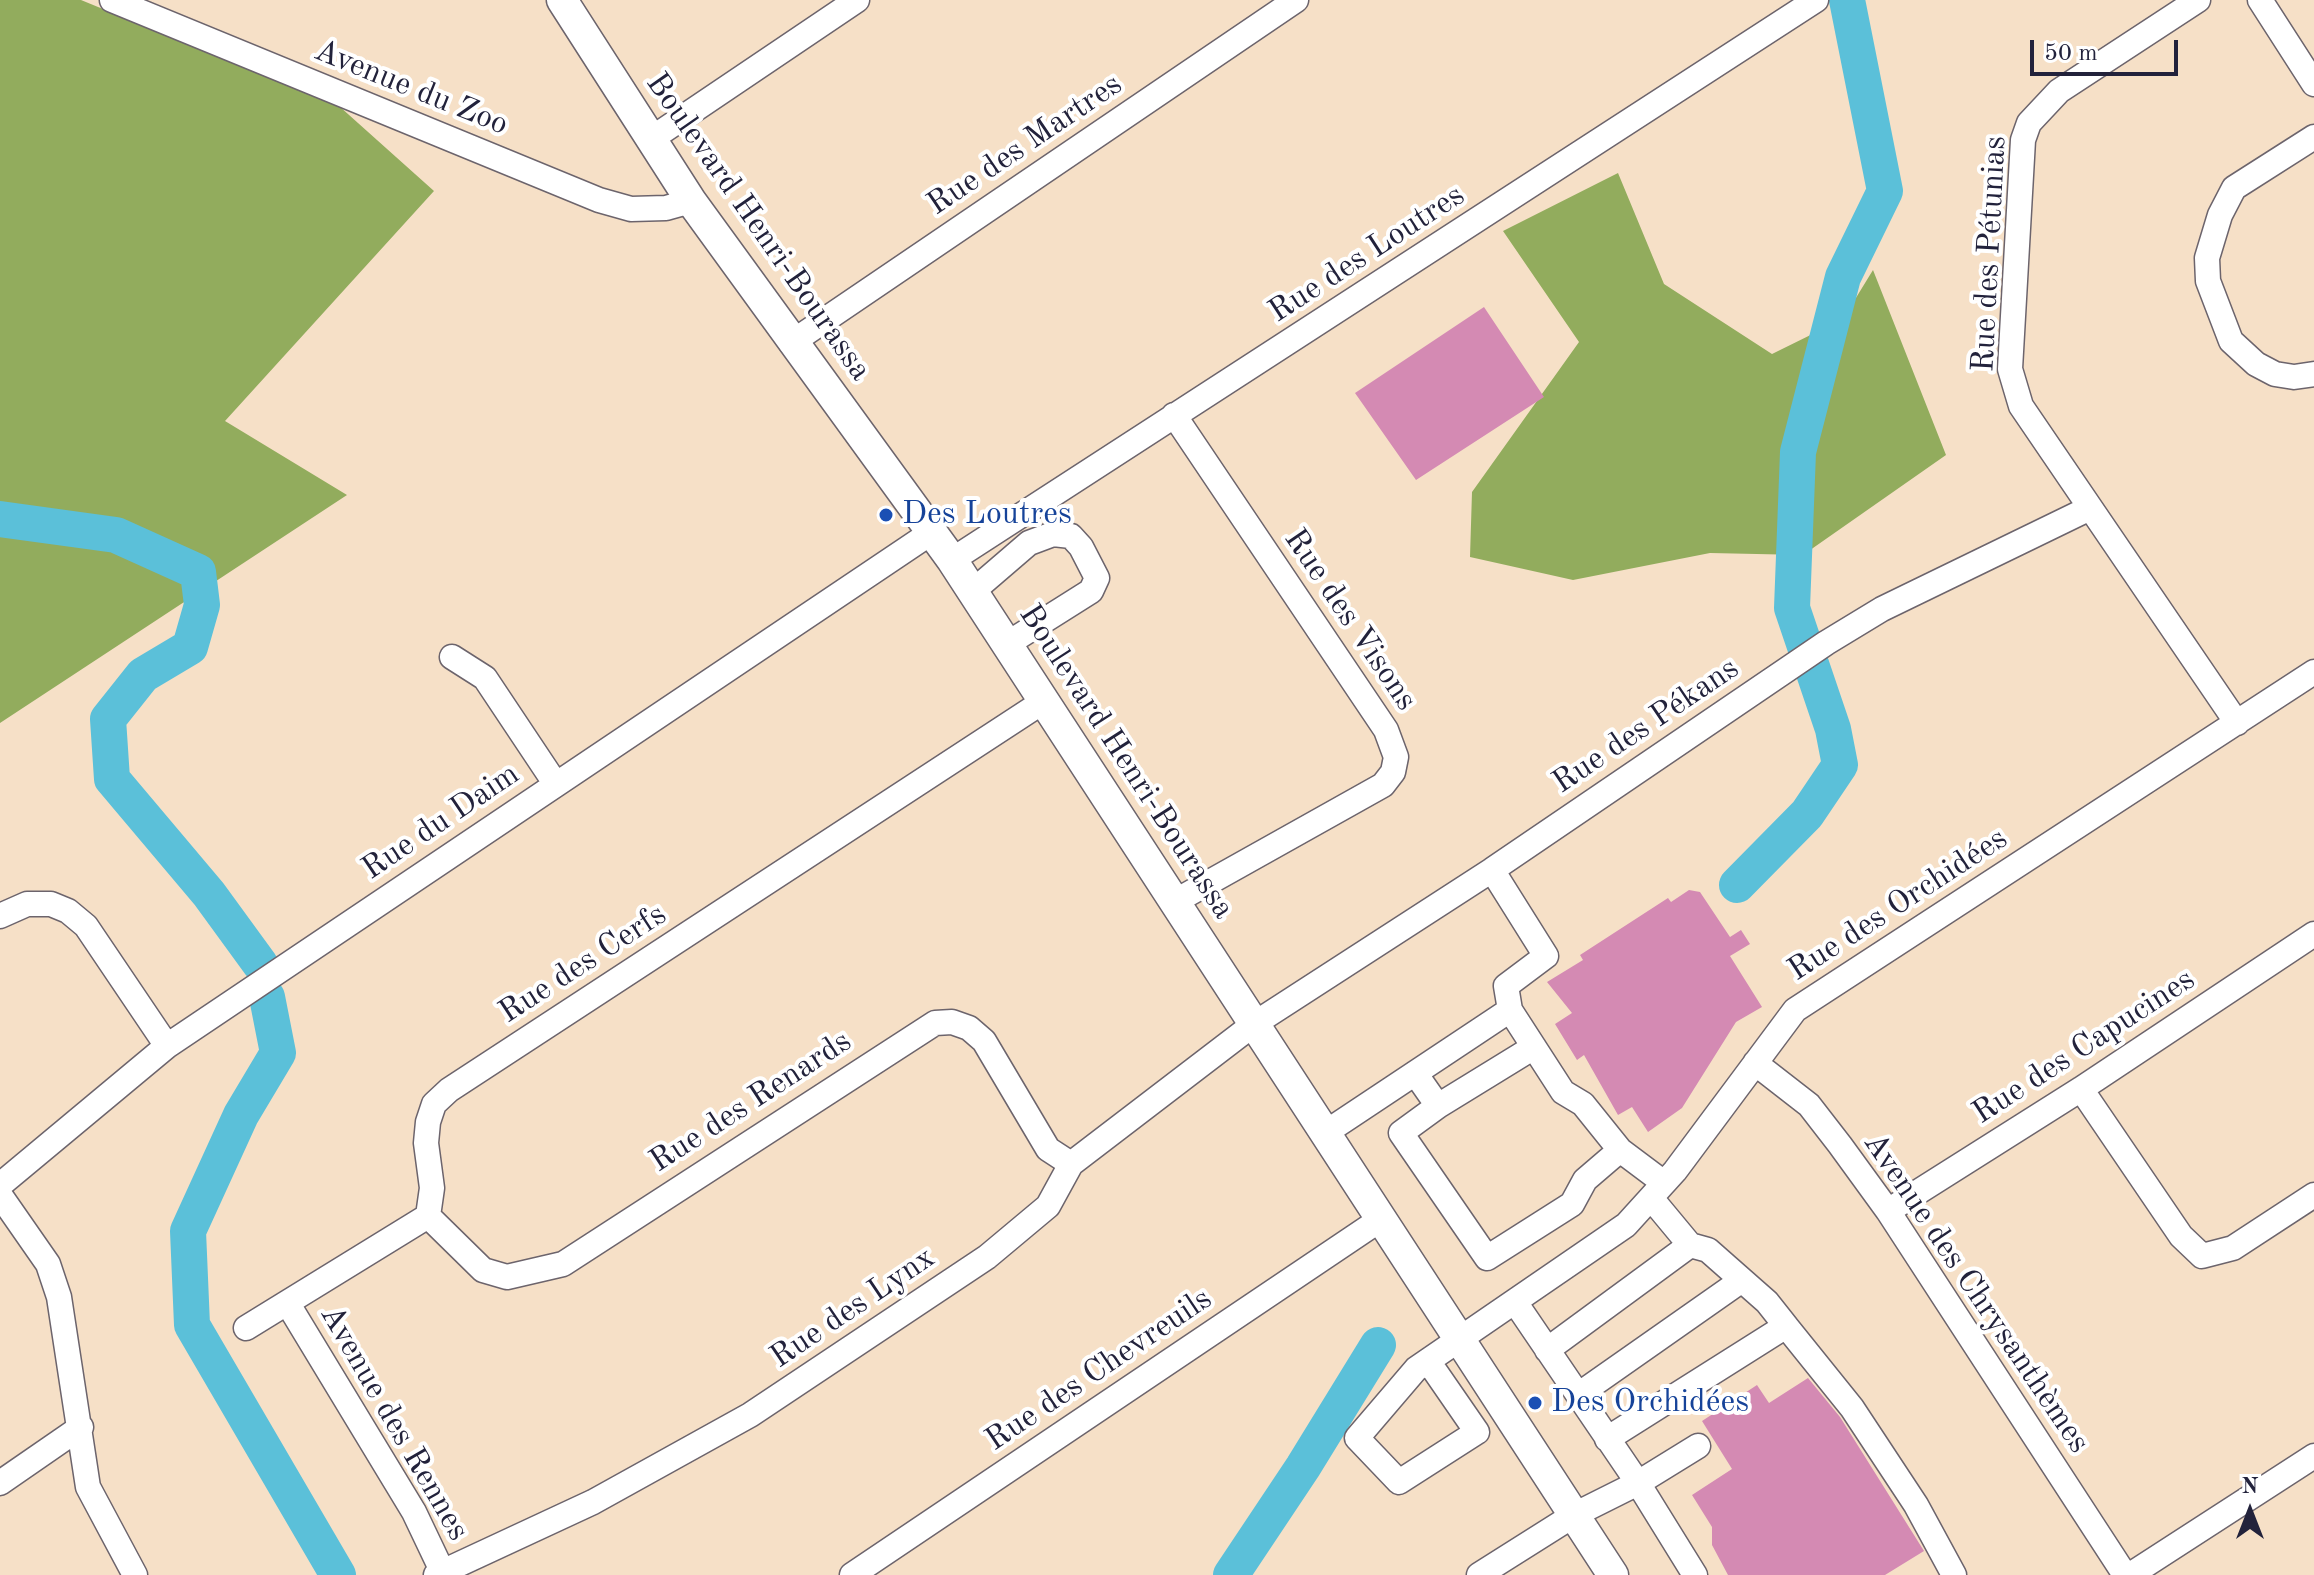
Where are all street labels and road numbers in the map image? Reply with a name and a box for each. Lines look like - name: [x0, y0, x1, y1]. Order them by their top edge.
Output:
- street label: Avenue du Zoo: [308, 32, 514, 144]
- street label: Boulevard Henri-Bourassa: [637, 66, 879, 388]
- street label: Rue des Martres: [920, 66, 1130, 224]
- street label: Rue des Pétunias: [1965, 135, 2015, 373]
- street label: Rue des Loutres: [1262, 177, 1472, 331]
- street label: Rue des Visons: [1275, 522, 1425, 718]
- street label: Boulevard Henri-Bourassa: [1010, 598, 1242, 926]
- street label: Rue des Pékans: [1546, 650, 1746, 802]
- street label: Rue du Daim: [355, 755, 527, 889]
- street label: Rue des Orchidées: [1781, 820, 2015, 990]
- street label: Rue des Cerfs: [492, 896, 674, 1032]
- street label: Rue des Capucines: [1966, 961, 2202, 1133]
- street label: Rue des Renards: [643, 1023, 859, 1181]
- street label: Avenue des Chrysanthèmes: [1854, 1126, 2098, 1460]
- street label: Rue des Lynx: [763, 1239, 943, 1377]
- street label: Rue des Chevreuils: [979, 1280, 1219, 1460]
- street label: Avenue des Rennes: [311, 1298, 477, 1548]

